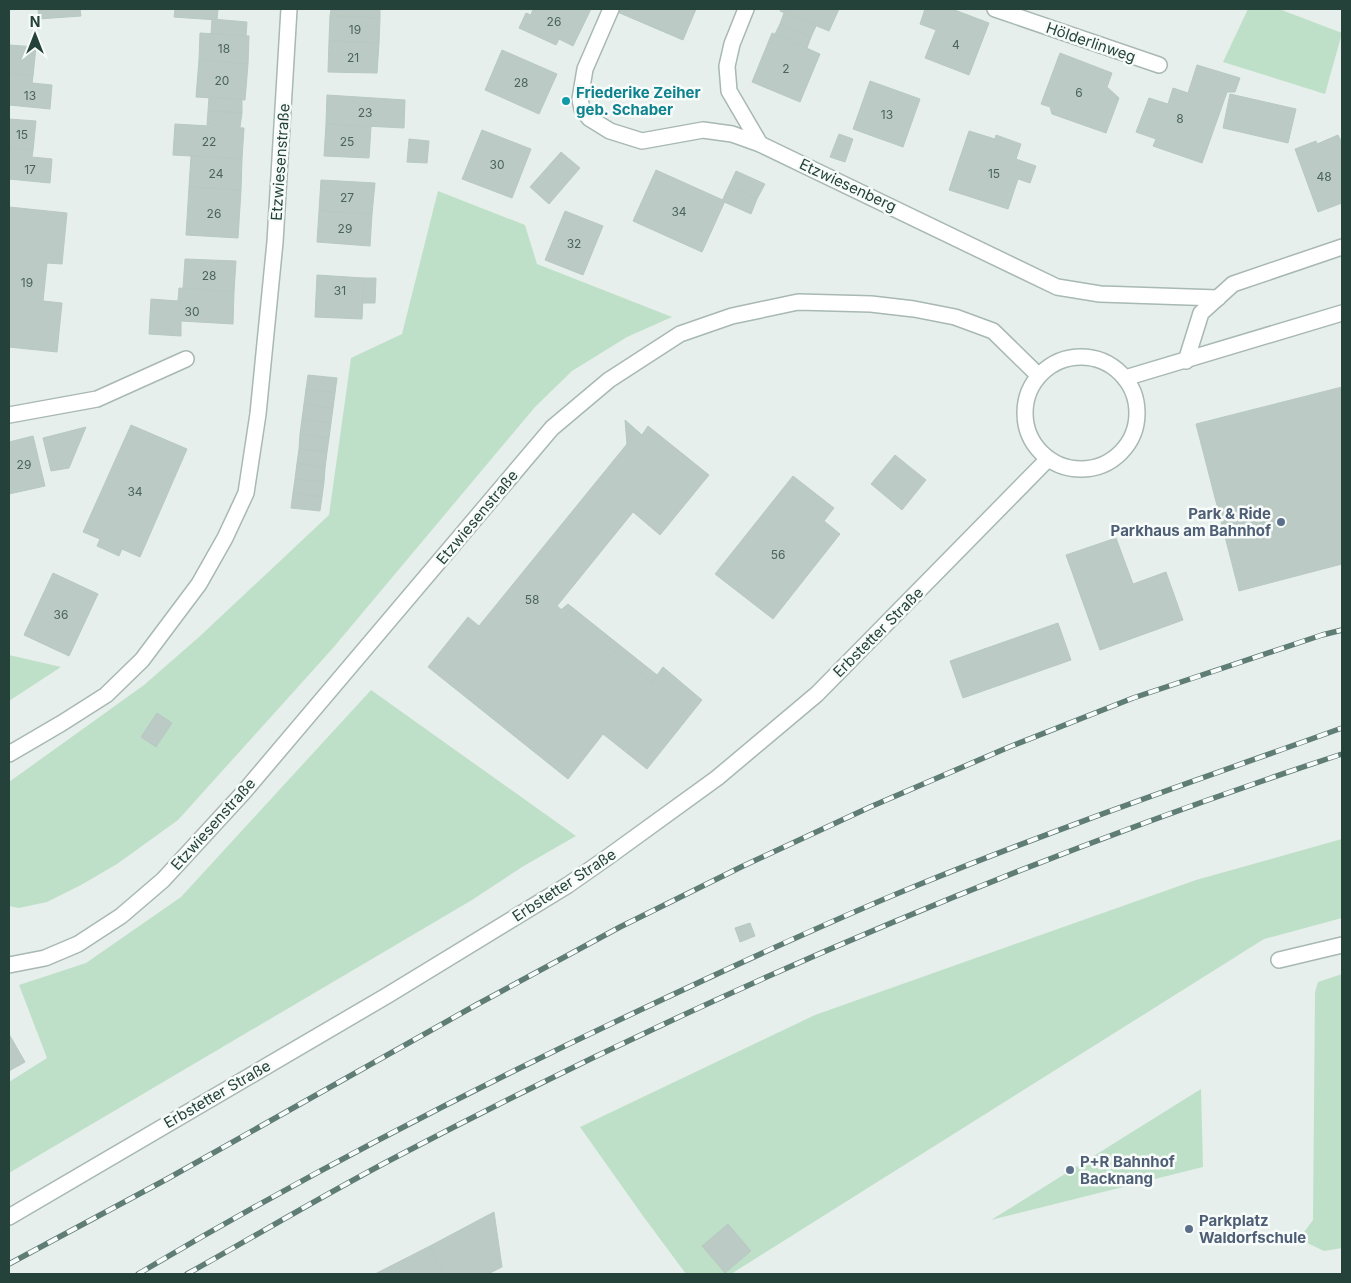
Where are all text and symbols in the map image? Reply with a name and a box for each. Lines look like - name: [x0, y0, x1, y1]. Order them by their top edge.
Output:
- north arrow: [10, 10, 60, 60]
- text: N: [30, 13, 40, 30]
- house number: 26: [547, 14, 561, 29]
- street label: Hölderlinweg: [1044, 18, 1138, 66]
- house number: 19: [349, 22, 361, 37]
- house number: 4: [952, 37, 960, 52]
- house number: 18: [218, 41, 230, 56]
- house number: 21: [347, 50, 359, 65]
- house number: 2: [782, 61, 790, 76]
- house number: 20: [215, 73, 229, 88]
- house number: 28: [514, 75, 528, 90]
- place label: Friederike Zeiher geb. Schaber: [576, 83, 701, 119]
- house number: 6: [1075, 85, 1083, 100]
- house number: 13: [24, 88, 36, 103]
- marker: Friederike Zeiher geb. Schaber: [560, 95, 572, 107]
- street label: Etzwiesenstraße: [266, 103, 294, 221]
- house number: 23: [358, 105, 372, 120]
- house number: 13: [881, 107, 893, 122]
- house number: 8: [1176, 111, 1184, 126]
- house number: 15: [16, 127, 28, 142]
- house number: 22: [202, 134, 216, 149]
- house number: 25: [340, 134, 354, 149]
- street label: Etzwiesenberg: [796, 154, 900, 216]
- house number: 30: [490, 157, 504, 172]
- house number: 17: [24, 162, 36, 177]
- house number: 24: [209, 166, 224, 181]
- house number: 15: [988, 166, 1000, 181]
- house number: 48: [1316, 169, 1332, 184]
- house number: 27: [340, 190, 354, 205]
- house number: 34: [671, 204, 687, 219]
- house number: 26: [207, 206, 221, 221]
- house number: 29: [338, 221, 352, 236]
- house number: 32: [567, 236, 581, 251]
- house number: 28: [202, 268, 216, 283]
- house number: 19: [21, 275, 33, 290]
- house number: 31: [334, 283, 346, 298]
- house number: 30: [185, 304, 199, 319]
- house number: 29: [17, 457, 31, 472]
- street label: Etzwiesenstraße: [432, 466, 522, 568]
- house number: 34: [127, 484, 143, 499]
- place label: Park & Ride Parkhaus am Bahnhof: [1111, 504, 1271, 540]
- marker: Park & Ride Parkhaus am Bahnhof: [1275, 516, 1287, 528]
- house number: 56: [771, 547, 785, 562]
- street label: Erbstetter Straße: [829, 583, 927, 681]
- house number: 58: [525, 592, 539, 607]
- house number: 36: [54, 607, 68, 622]
- street label: Etzwiesenstraße: [167, 774, 259, 874]
- street label: Erbstetter Straße: [508, 844, 620, 926]
- street label: Erbstetter Straße: [160, 1056, 274, 1132]
- place label: P+R Bahnhof Backnang: [1080, 1152, 1175, 1188]
- marker: P+R Bahnhof Backnang: [1064, 1164, 1076, 1176]
- place label: Parkplatz Waldorfschule: [1199, 1211, 1306, 1247]
- marker: Parkplatz Waldorfschule: [1183, 1223, 1195, 1235]

